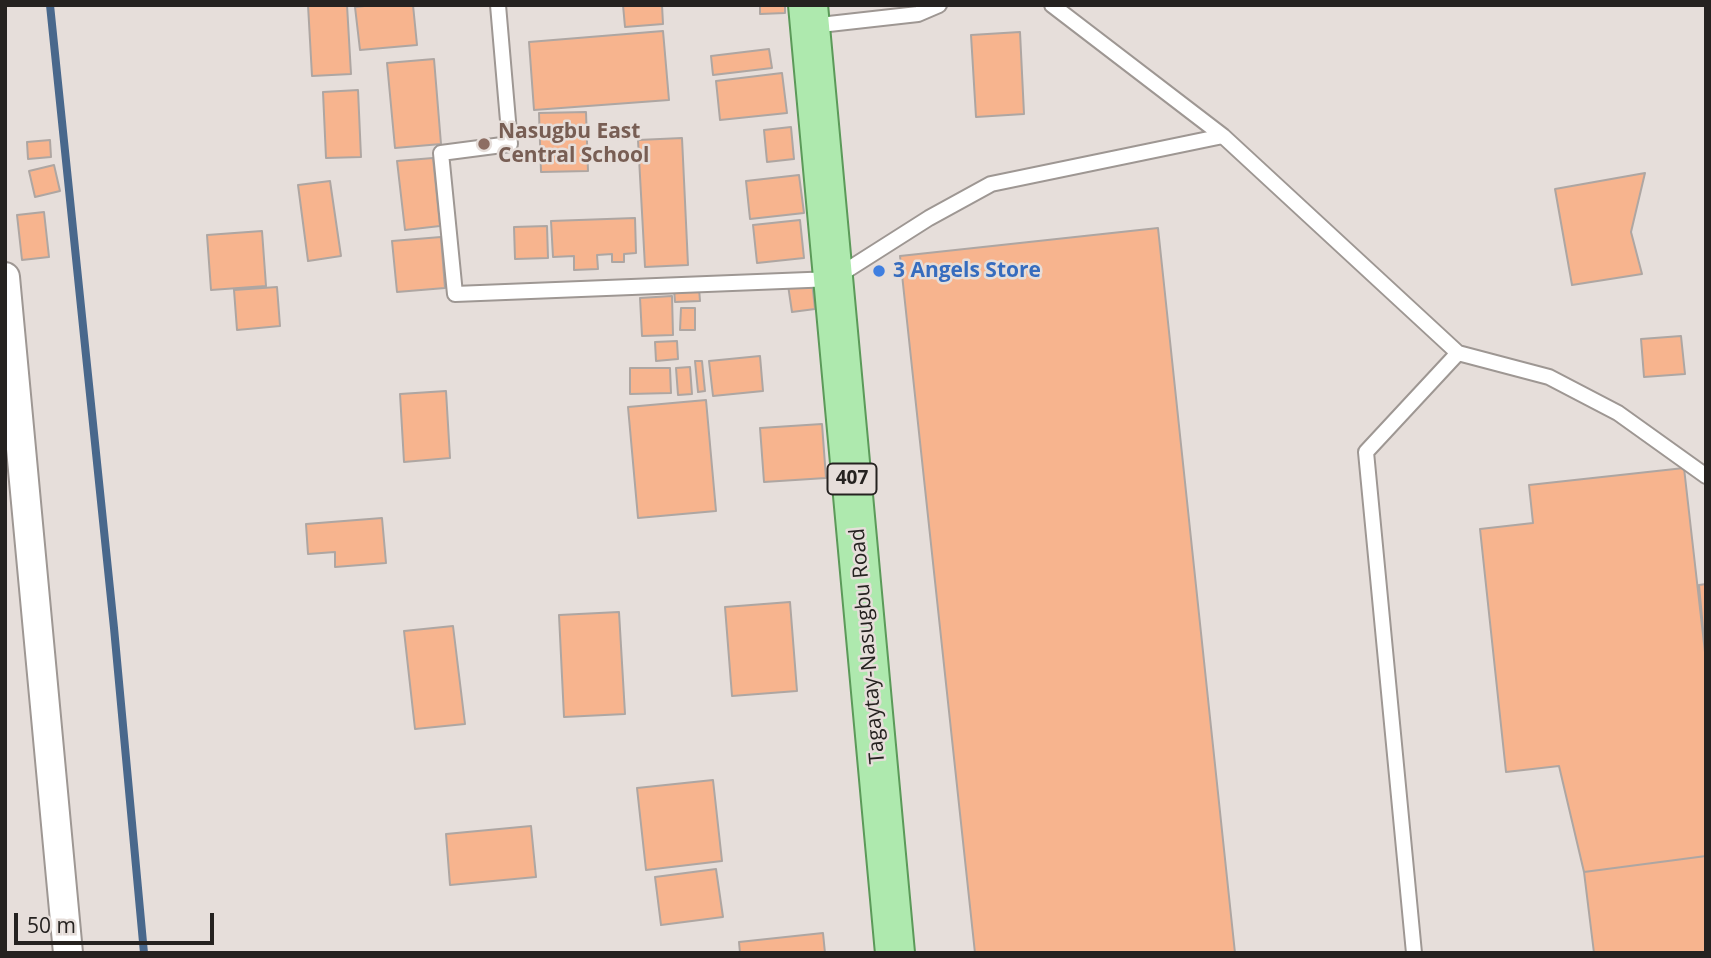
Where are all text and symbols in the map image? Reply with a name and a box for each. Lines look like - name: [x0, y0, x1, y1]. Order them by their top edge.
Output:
- place label: Nasugbu East Central School: [498, 119, 649, 169]
- marker: Nasugbu East Central School: [476, 136, 492, 152]
- place label: 3 Angels Store: [893, 258, 1041, 284]
- marker: 3 Angels Store: [871, 263, 887, 279]
- road number: 407: [828, 464, 876, 494]
- street label: Tagaytay-Nasugbu Road: [845, 527, 891, 765]
- scale bar: [18, 898, 217, 942]
- text: 50 m: [27, 911, 76, 939]

